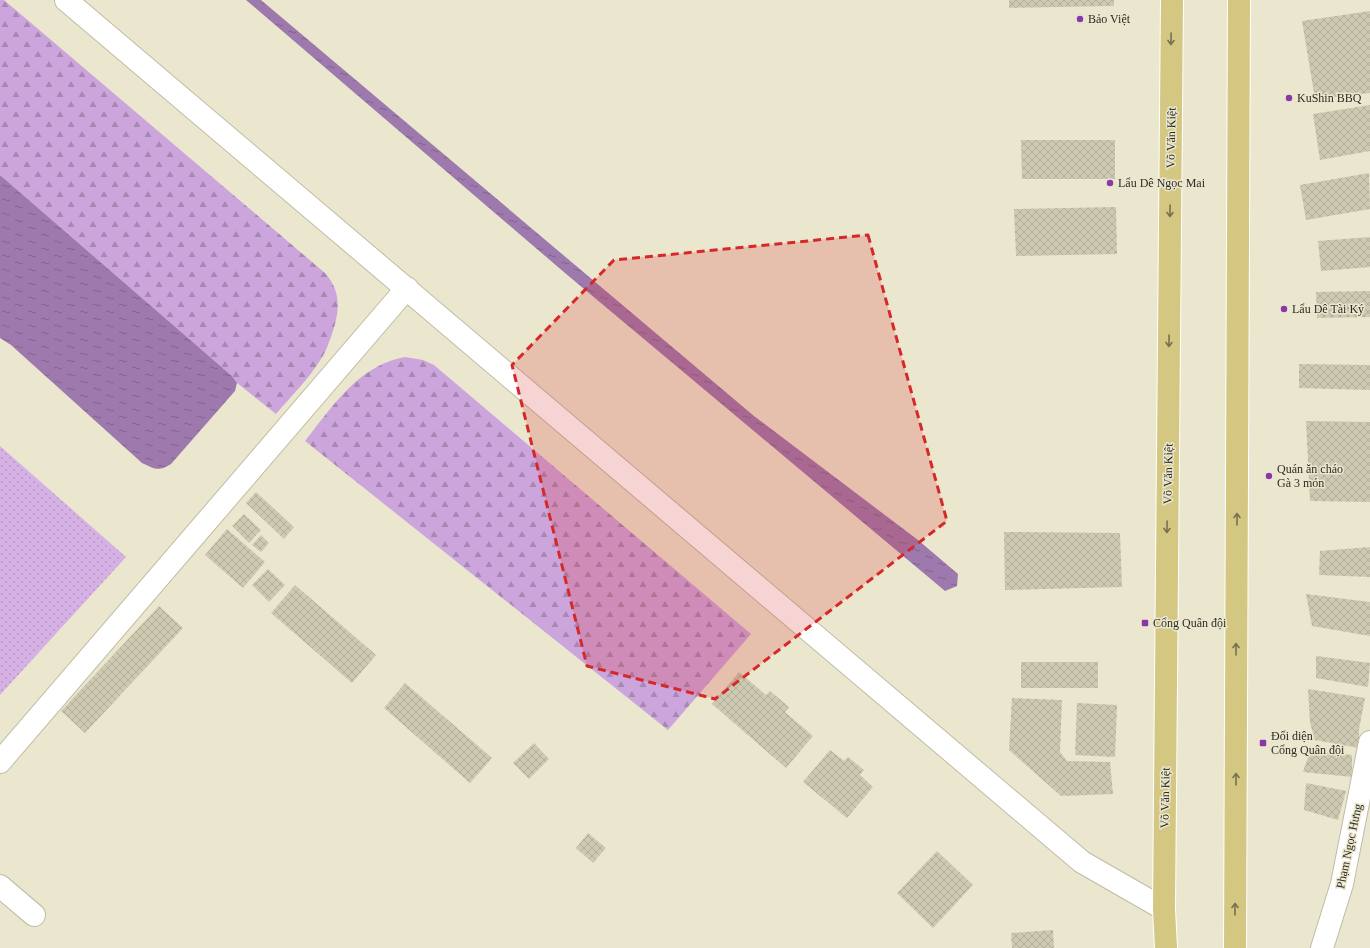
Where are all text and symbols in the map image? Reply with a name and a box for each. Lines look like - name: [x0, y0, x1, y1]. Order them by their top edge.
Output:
- place label: Bảo Việt: [1088, 12, 1131, 26]
- marker: Bảo Việt: [1075, 14, 1085, 24]
- one-way arrow: [1167, 32, 1175, 45]
- place label: KuShin BBQ: [1297, 91, 1362, 105]
- marker: KuShin BBQ: [1284, 93, 1294, 103]
- street label: Võ Văn Kiệt: [1163, 107, 1179, 169]
- place label: Lẩu Dê Ngọc Mai: [1118, 176, 1206, 190]
- marker: Lẩu Dê Ngọc Mai: [1105, 178, 1115, 188]
- one-way arrow: [1166, 204, 1174, 217]
- place label: Lẩu Dê Tài Ký: [1292, 302, 1364, 316]
- marker: Lẩu Dê Tài Ký: [1279, 304, 1289, 314]
- one-way arrow: [1165, 334, 1173, 347]
- street label: Võ Văn Kiệt: [1160, 443, 1176, 505]
- place label: Quán ăn cháo Gà 3 món: [1277, 462, 1343, 490]
- marker: Quán ăn cháo Gà 3 món: [1264, 471, 1274, 481]
- one-way arrow: [1233, 513, 1241, 526]
- one-way arrow: [1163, 520, 1171, 533]
- place label: Cổng Quân đội: [1153, 616, 1227, 630]
- marker: Cổng Quân đội: [1140, 618, 1150, 628]
- one-way arrow: [1232, 643, 1240, 656]
- place label: Đối diện Cổng Quân đội: [1271, 729, 1345, 757]
- marker: Đối diện Cổng Quân đội: [1258, 738, 1268, 748]
- street label: Võ Văn Kiệt: [1157, 767, 1173, 829]
- one-way arrow: [1232, 773, 1240, 786]
- street label: Phạm Ngọc Hưng: [1333, 802, 1365, 890]
- one-way arrow: [1231, 903, 1239, 916]

